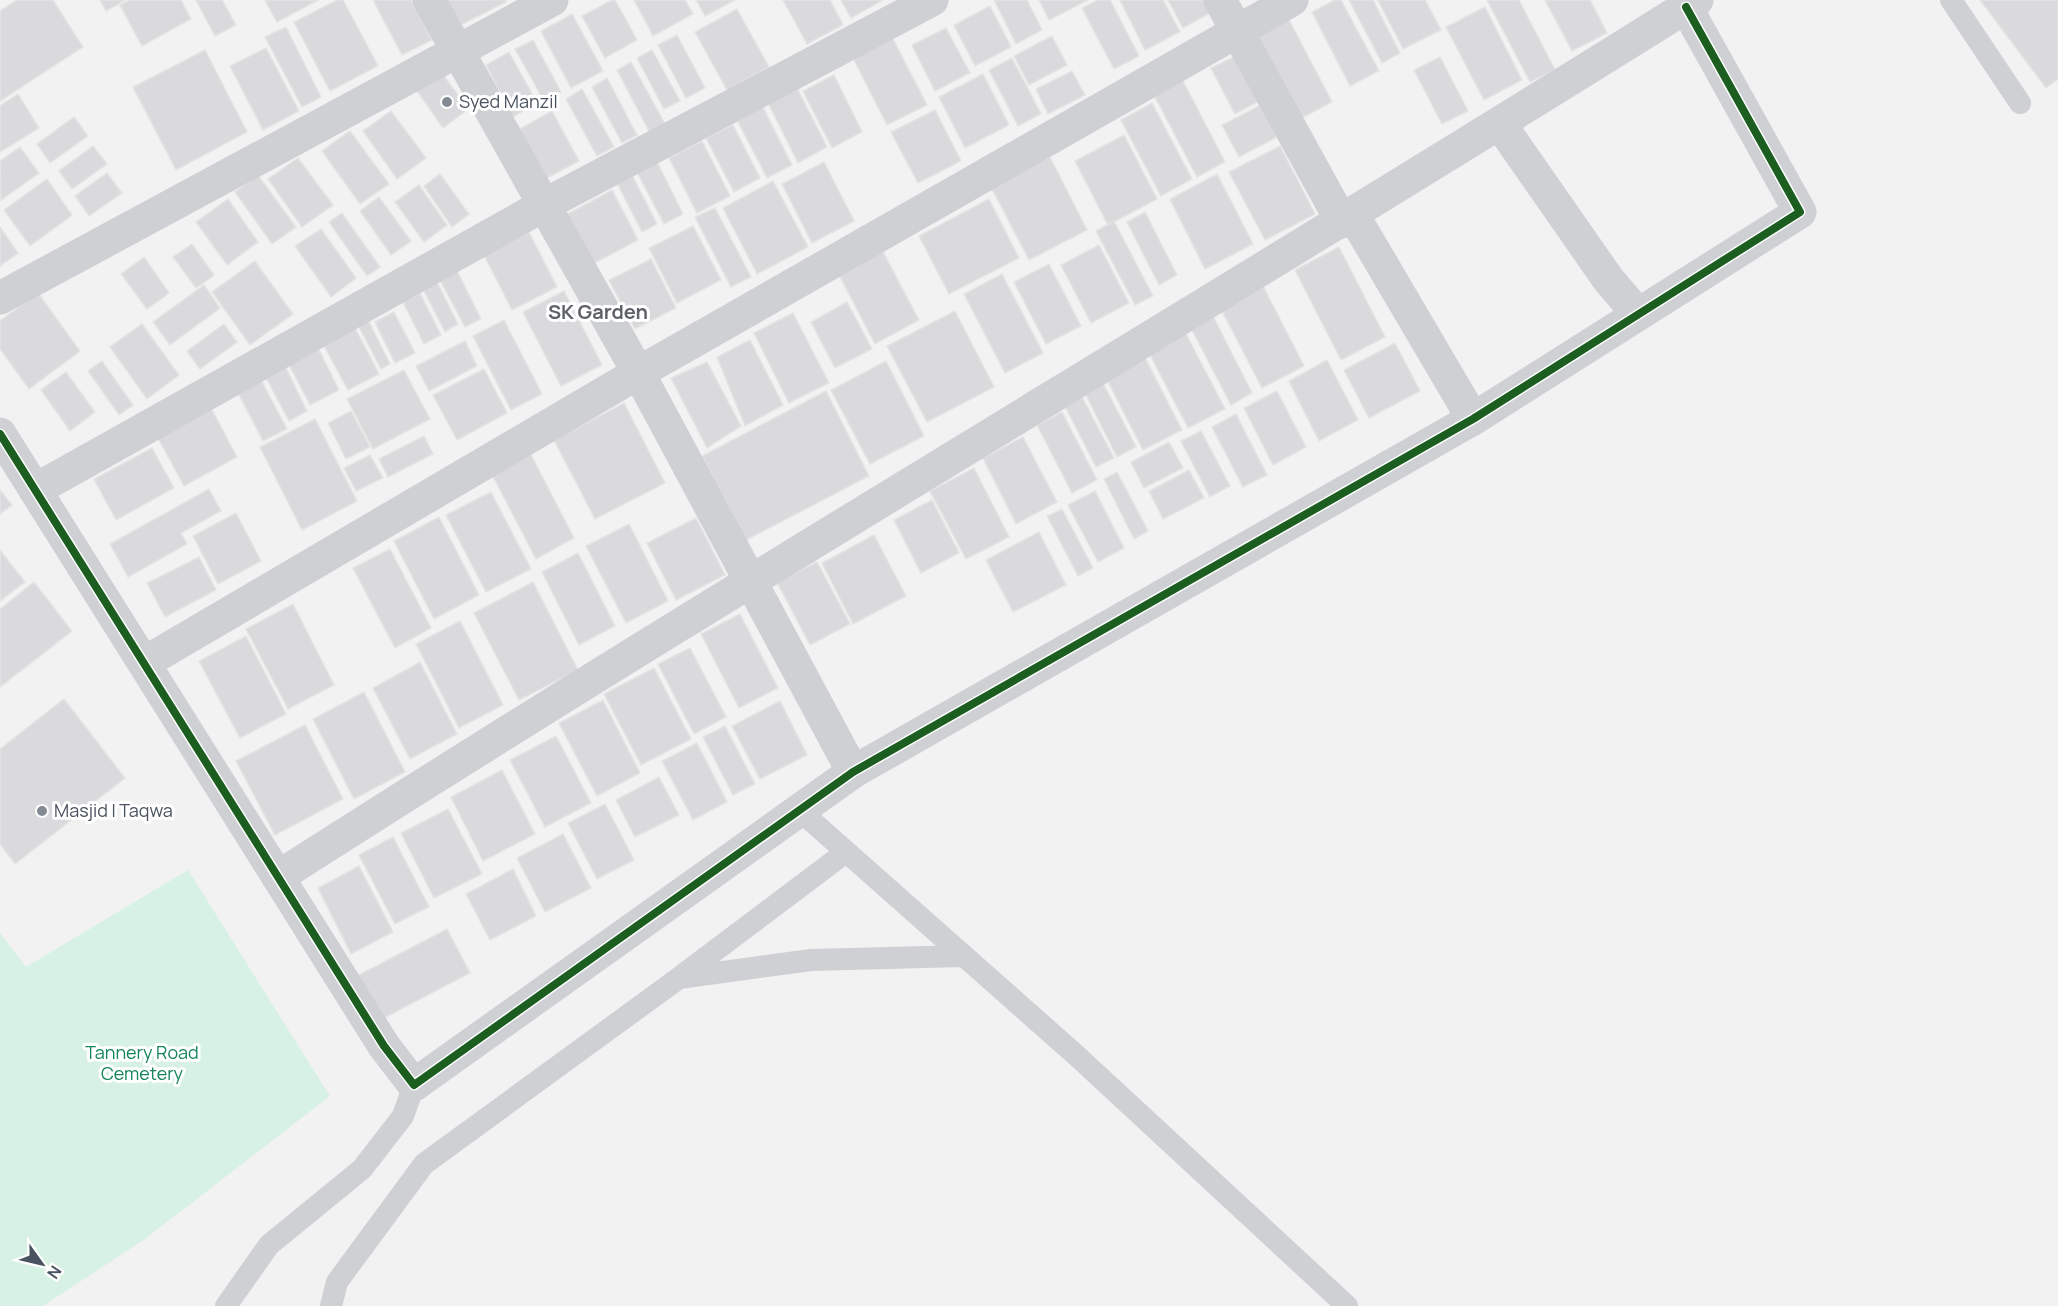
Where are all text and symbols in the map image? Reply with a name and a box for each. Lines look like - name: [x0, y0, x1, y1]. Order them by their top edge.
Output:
- place label: Syed Manzil: [459, 89, 558, 113]
- marker: Syed Manzil: [440, 95, 454, 109]
- district label: SK Garden: [548, 298, 648, 325]
- place label: Masjid I Taqwa: [54, 798, 173, 822]
- marker: Masjid I Taqwa: [35, 804, 49, 818]
- park label: Tannery Road Cemetery: [85, 1040, 199, 1085]
- north arrow: [12, 1234, 72, 1294]
- text: N: [42, 1261, 67, 1283]

